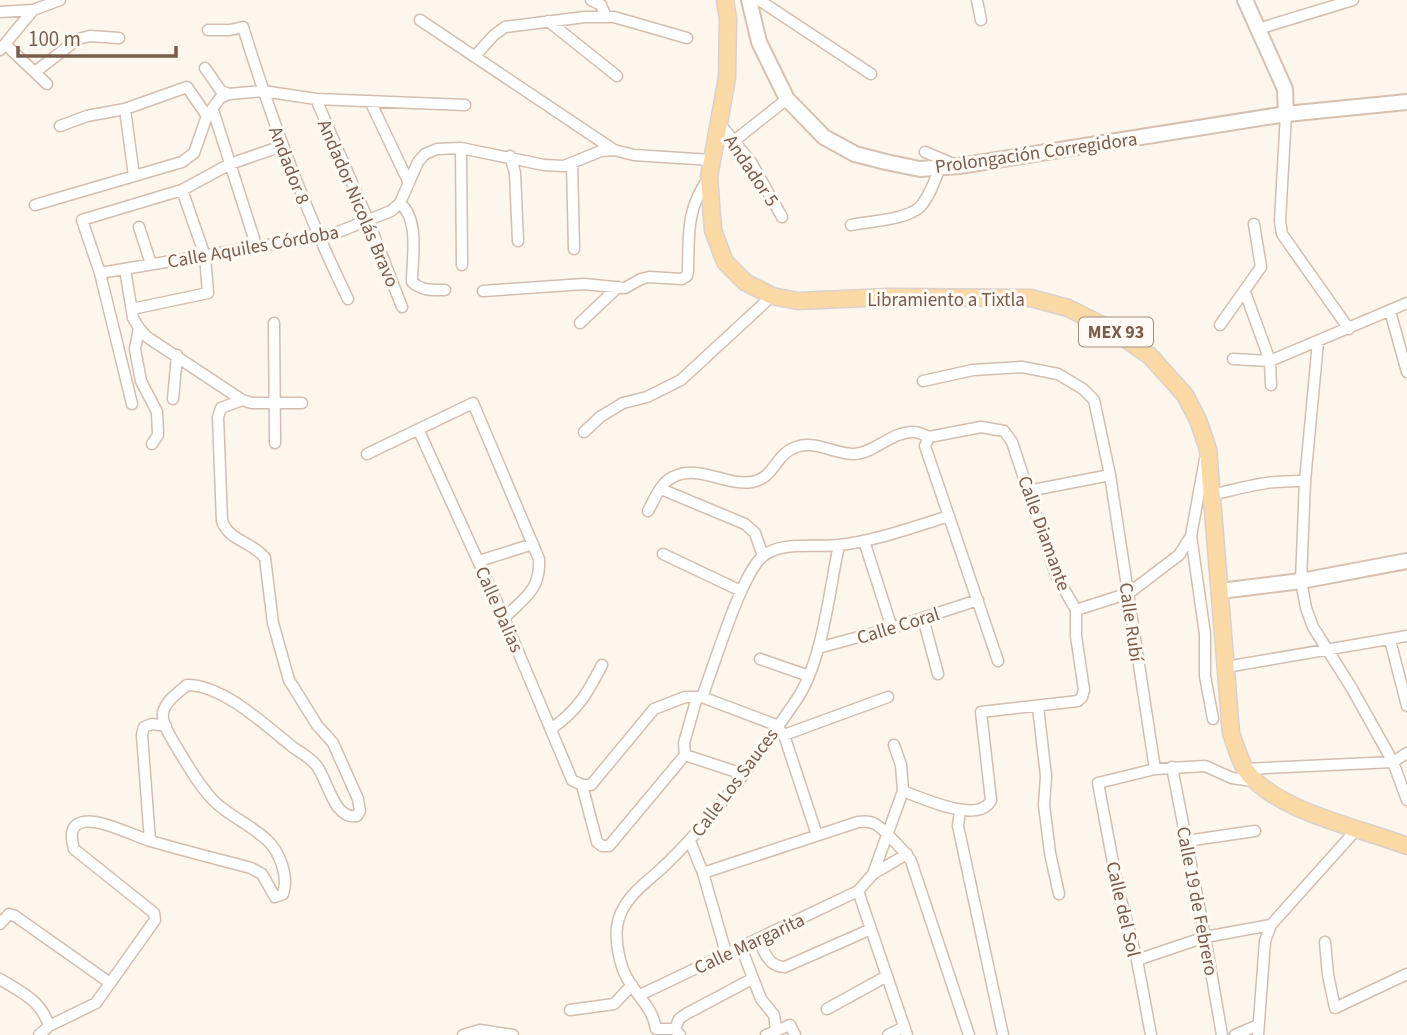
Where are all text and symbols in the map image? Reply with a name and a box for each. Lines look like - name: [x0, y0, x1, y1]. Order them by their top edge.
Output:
- scale bar: [18, 14, 175, 58]
- text: 100 m: [28, 24, 81, 54]
- street label: Andador Nicolás Bravo: [310, 116, 405, 292]
- street label: Andador 8: [261, 123, 316, 208]
- street label: Prolongación Corregidora: [933, 126, 1139, 181]
- street label: Andador 5: [717, 129, 785, 212]
- street label: Calle Aquiles Córdoba: [165, 219, 341, 276]
- street label: Libramiento a Tixtla: [867, 287, 1025, 314]
- road number: MEX 93: [1079, 318, 1153, 346]
- street label: Calle Diamante: [1010, 472, 1077, 595]
- street label: Calle Dalias: [468, 562, 530, 657]
- street label: Calle Rubí: [1112, 581, 1150, 665]
- street label: Calle Coral: [854, 601, 943, 652]
- street label: Calle Los Sauces: [685, 723, 785, 843]
- street label: Calle 19 de Febrero: [1169, 824, 1224, 978]
- street label: Calle del Sol: [1098, 859, 1147, 960]
- street label: Calle Margarita: [690, 907, 809, 982]

